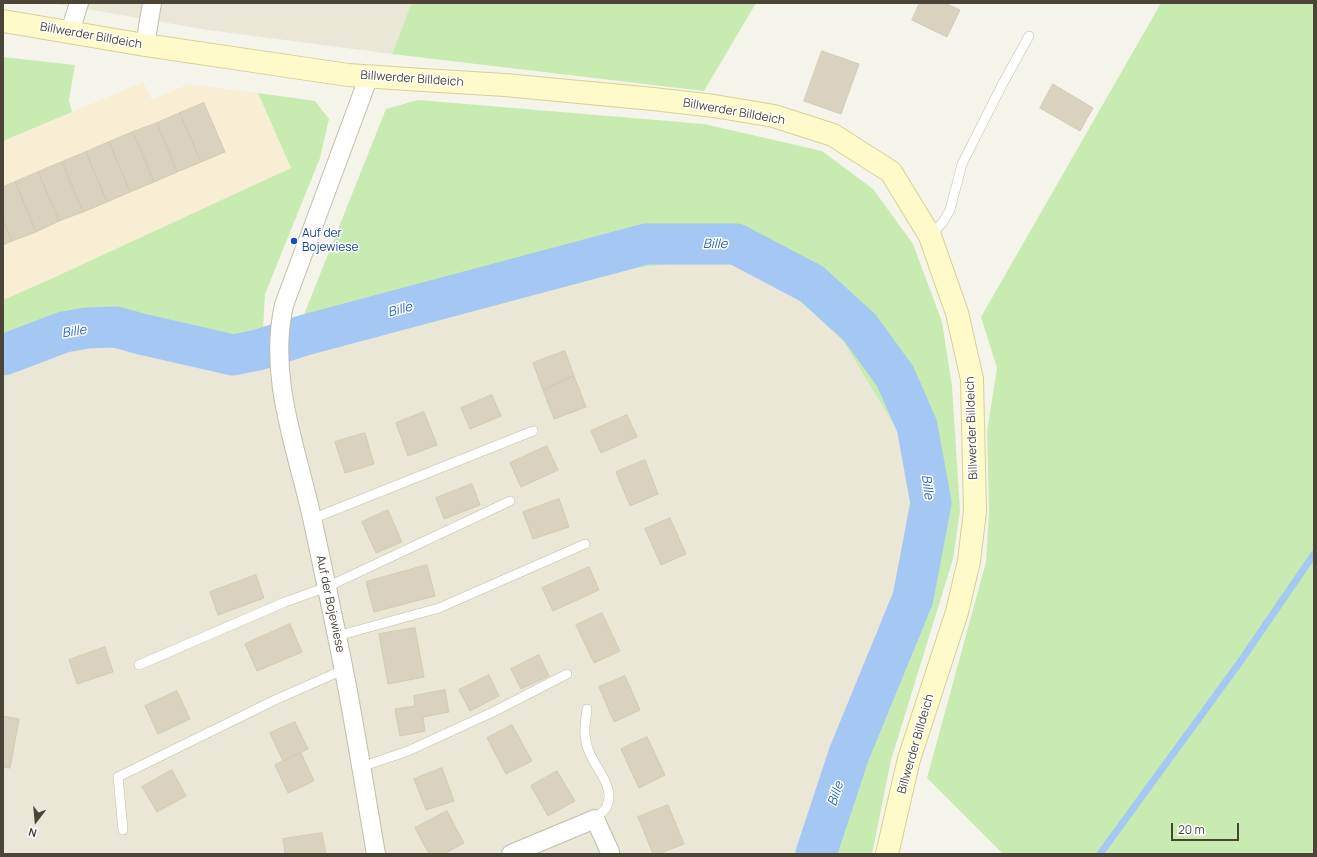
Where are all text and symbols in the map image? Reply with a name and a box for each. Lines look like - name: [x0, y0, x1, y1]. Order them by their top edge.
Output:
- street label: Billwerder Billdeich: [39, 20, 143, 52]
- street label: Billwerder Billdeich: [360, 68, 464, 90]
- street label: Billwerder Billdeich: [682, 96, 786, 128]
- place label: Auf der Bojewiese: [302, 227, 359, 255]
- marker: Auf der Bojewiese: [289, 236, 299, 246]
- water label: Bille: [703, 236, 727, 252]
- water label: Bille: [386, 299, 414, 321]
- water label: Bille: [61, 322, 87, 342]
- street label: Billwerder Billdeich: [963, 376, 981, 480]
- water label: Bille: [918, 474, 936, 500]
- street label: Auf der Bojewiese: [313, 554, 347, 654]
- street label: Billwerder Billdeich: [895, 692, 937, 796]
- water label: Bille: [825, 780, 847, 808]
- north arrow: [16, 801, 56, 841]
- scale bar: [1173, 815, 1241, 841]
- text: 20 m: [1178, 821, 1205, 838]
- text: N: [27, 825, 38, 841]

